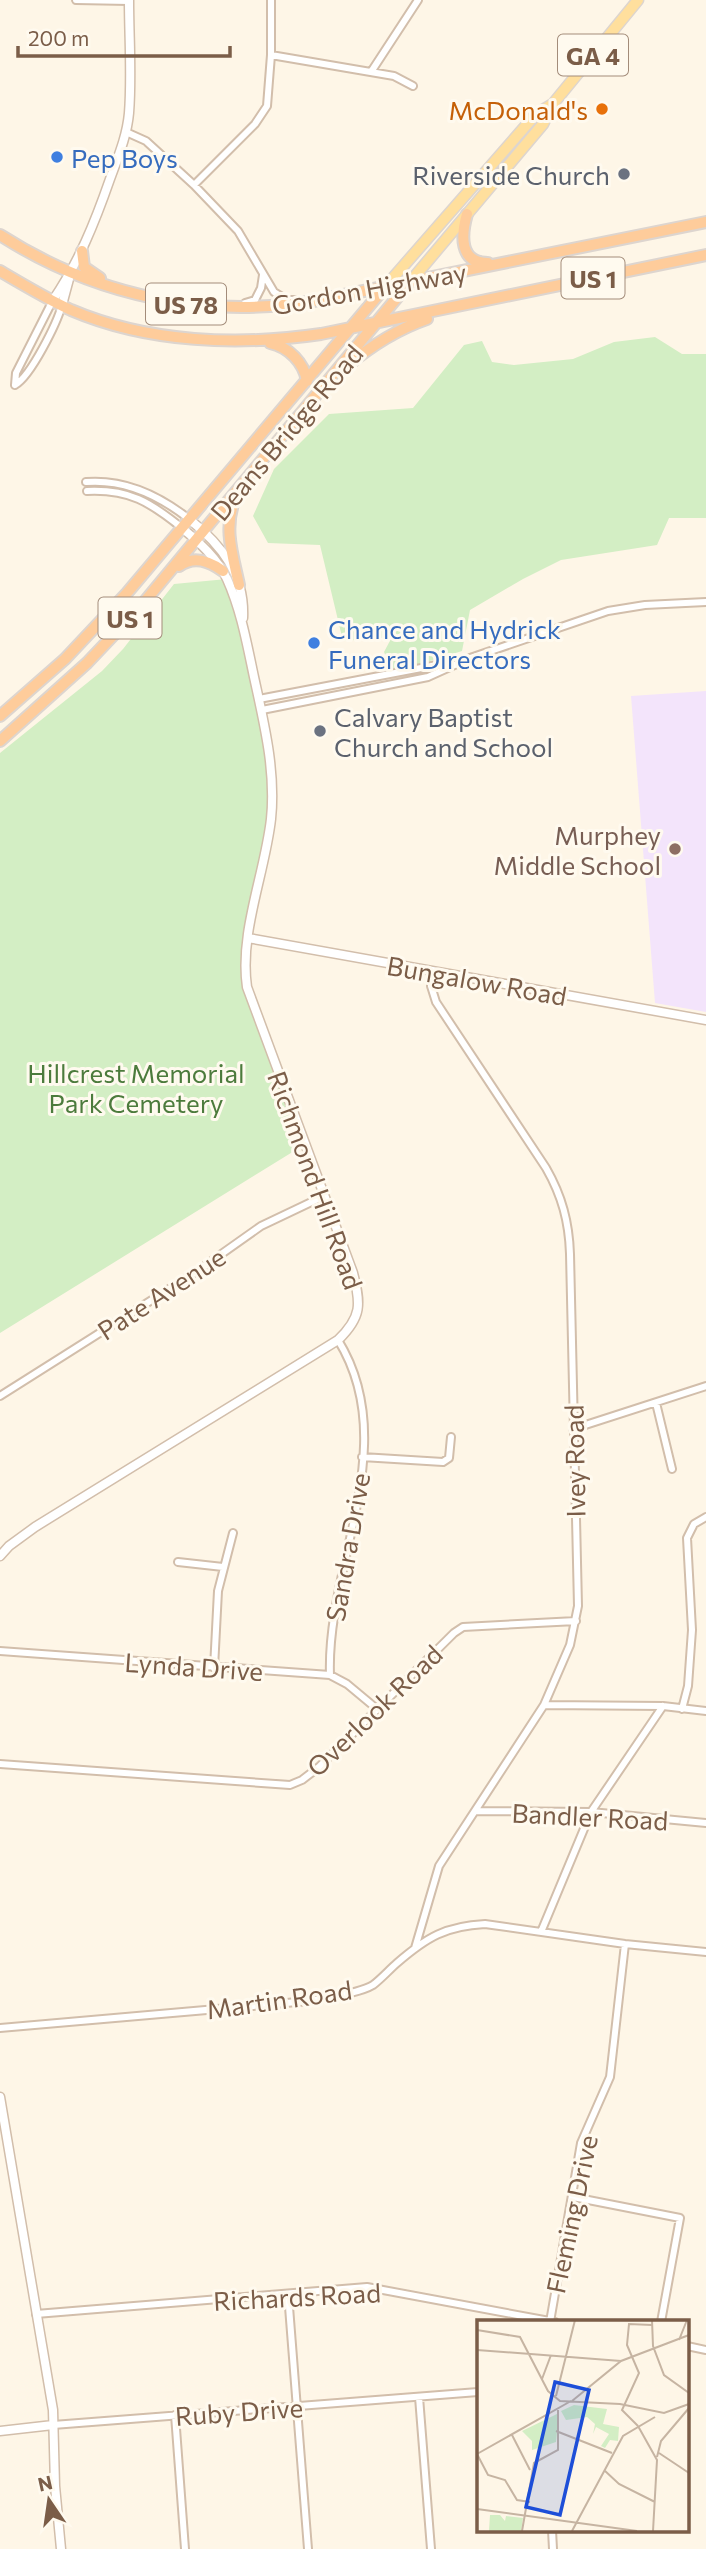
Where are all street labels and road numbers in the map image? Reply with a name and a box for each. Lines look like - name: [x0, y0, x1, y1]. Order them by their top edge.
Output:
- road number: GA 4: [558, 34, 628, 76]
- street label: Gordon Highway: [269, 256, 469, 320]
- road number: US 1: [562, 258, 624, 298]
- road number: US 78: [146, 284, 226, 324]
- street label: Deans Bridge Road: [203, 338, 369, 526]
- road number: US 1: [99, 598, 162, 638]
- street label: Bungalow Road: [385, 949, 569, 1011]
- street label: Richmond Hill Road: [262, 1067, 370, 1293]
- street label: Pate Avenue: [91, 1240, 231, 1346]
- street label: Ivey Road: [558, 1404, 590, 1518]
- street label: Sandra Drive: [319, 1470, 375, 1624]
- street label: Overlook Road: [300, 1638, 448, 1782]
- street label: Lynda Drive: [124, 1646, 264, 1686]
- street label: Bandler Road: [511, 1796, 669, 1836]
- street label: Martin Road: [204, 1973, 354, 2025]
- street label: Fleming Drive: [539, 2132, 603, 2296]
- street label: Richards Road: [212, 2276, 382, 2316]
- street label: Ruby Drive: [174, 2391, 304, 2431]

